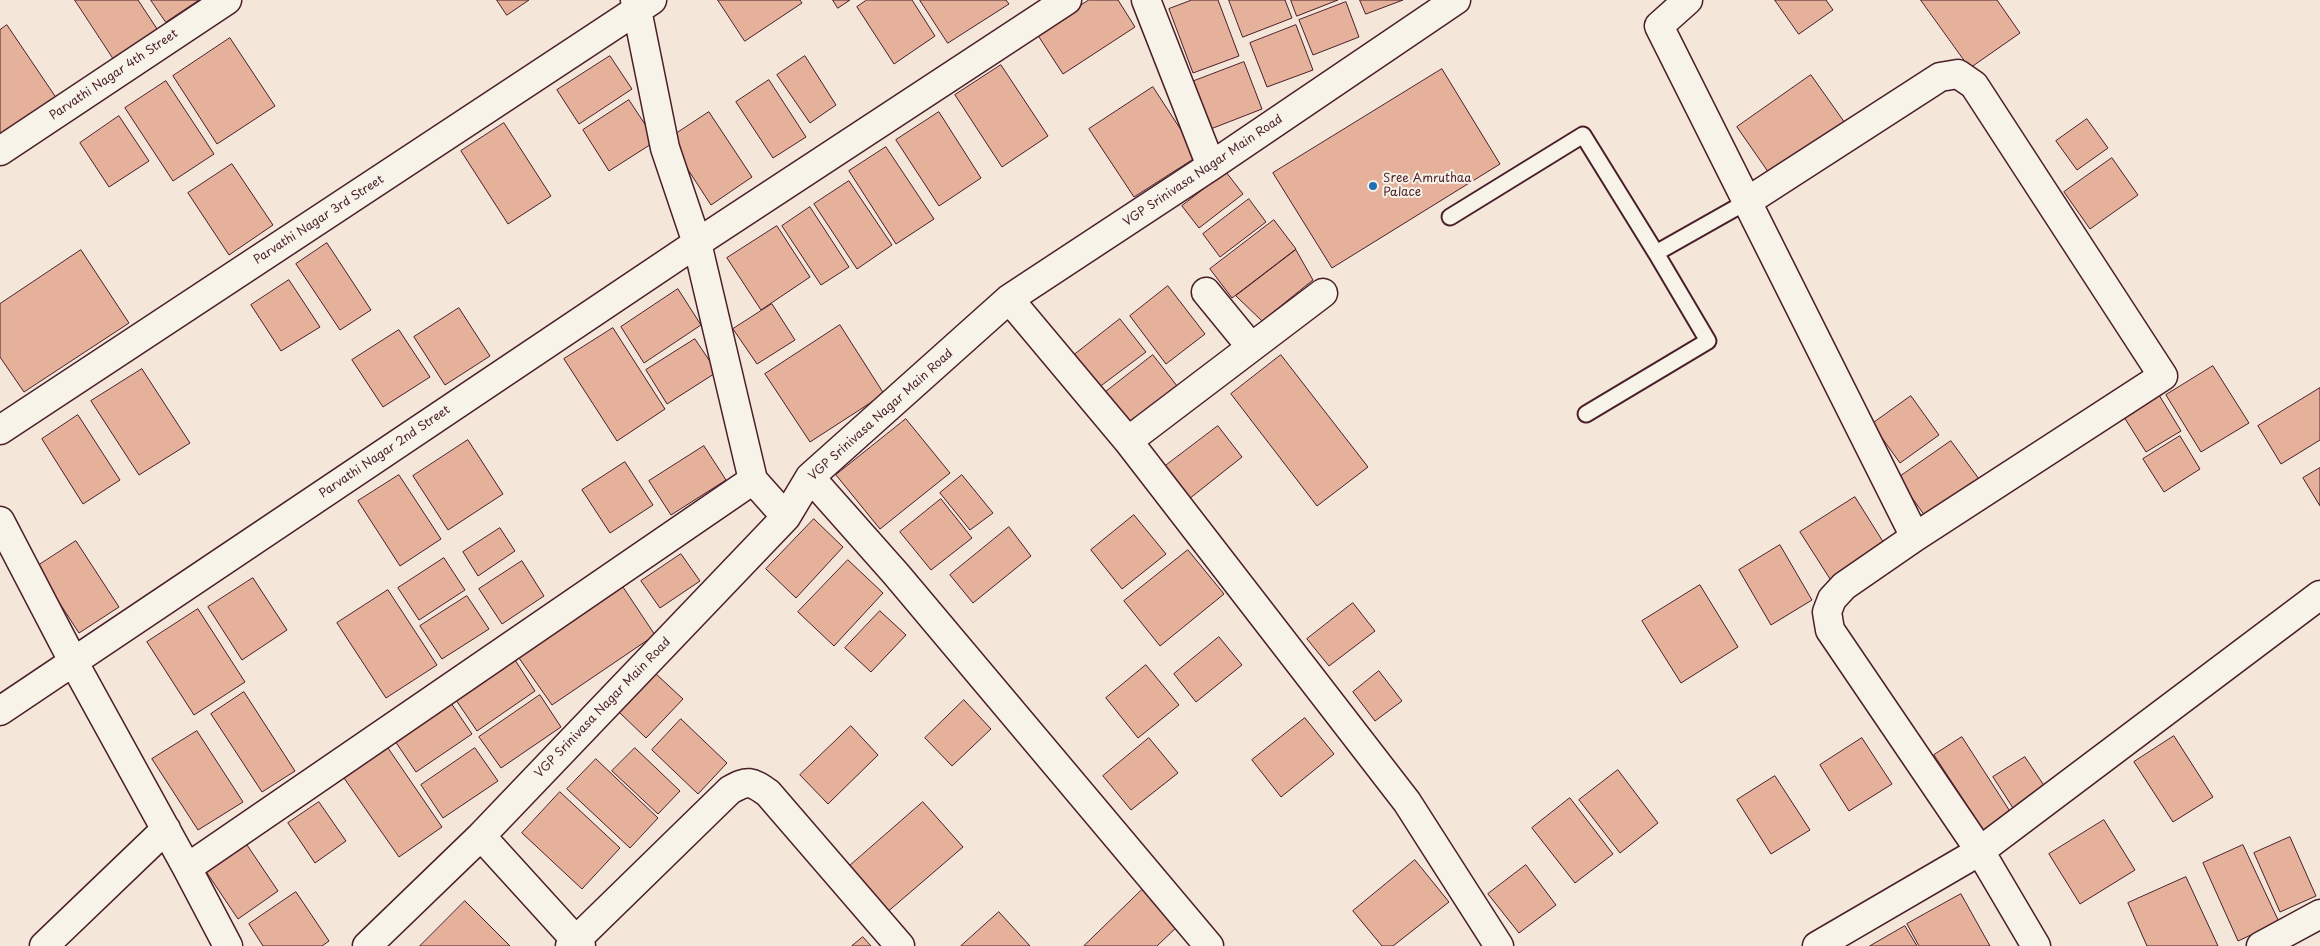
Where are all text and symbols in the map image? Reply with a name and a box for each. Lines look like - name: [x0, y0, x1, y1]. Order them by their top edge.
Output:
- street label: Parvathi Nagar 4th Street: [47, 27, 181, 123]
- street label: VGP Srinivasa Nagar Main Road: [1121, 112, 1285, 230]
- place label: Sree Amruthaa Palace: [1383, 172, 1472, 200]
- street label: Parvathi Nagar 3rd Street: [251, 173, 387, 267]
- marker: Sree Amruthaa Palace: [1367, 180, 1379, 192]
- street label: VGP Srinivasa Nagar Main Road: [806, 346, 956, 484]
- street label: Parvathi Nagar 2nd Street: [317, 403, 453, 501]
- street label: VGP Srinivasa Nagar Main Road: [532, 635, 674, 781]

